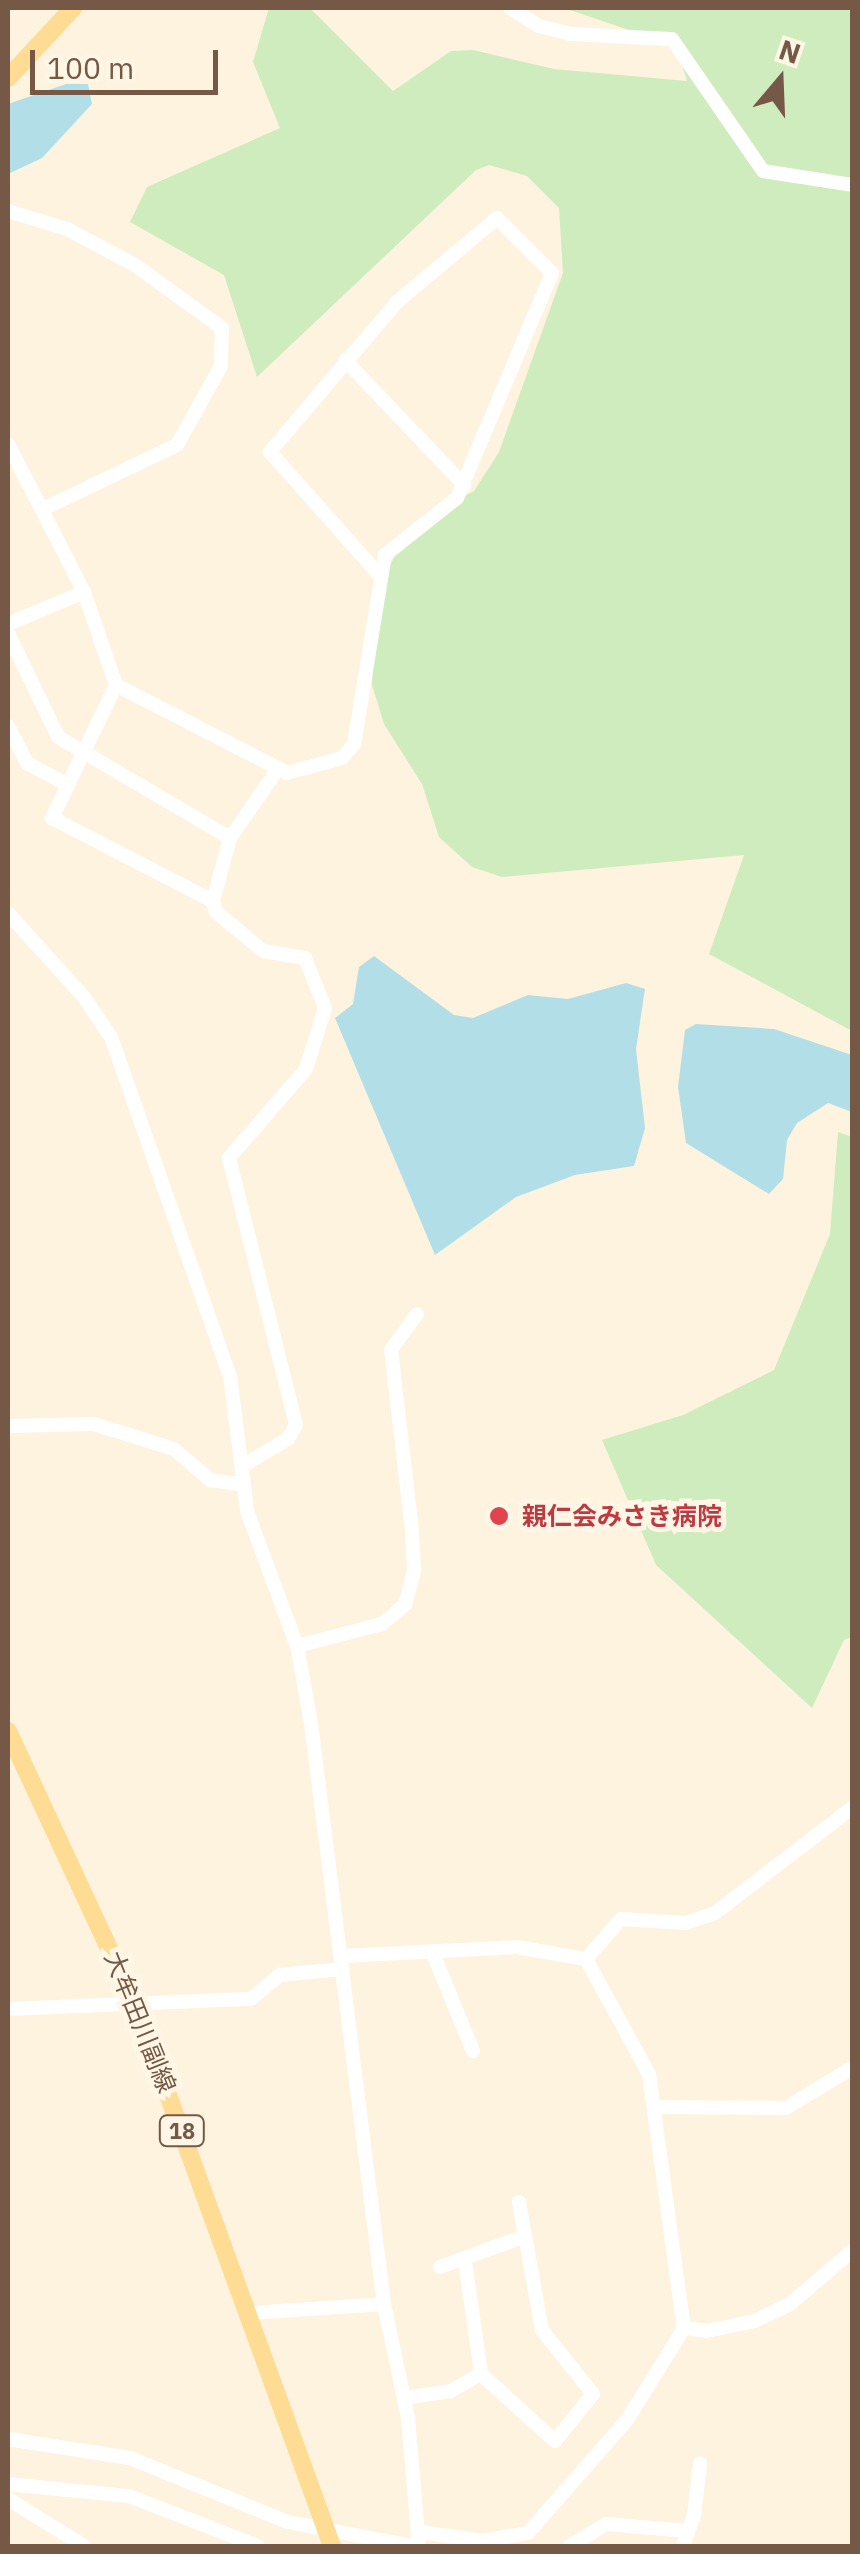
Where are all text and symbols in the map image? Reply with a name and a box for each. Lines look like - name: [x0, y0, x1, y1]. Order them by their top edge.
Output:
- scale bar: [35, 30, 222, 92]
- north arrow: [730, 30, 830, 130]
- text: N: [774, 30, 806, 72]
- text: 100 m: [47, 48, 134, 87]
- place label: 親仁会みさき病院: [522, 1501, 722, 1531]
- marker: 親仁会みさき病院: [486, 1503, 512, 1529]
- street label: 大牟田川副線: [98, 1947, 182, 2097]
- road number: 18: [157, 2114, 207, 2148]

